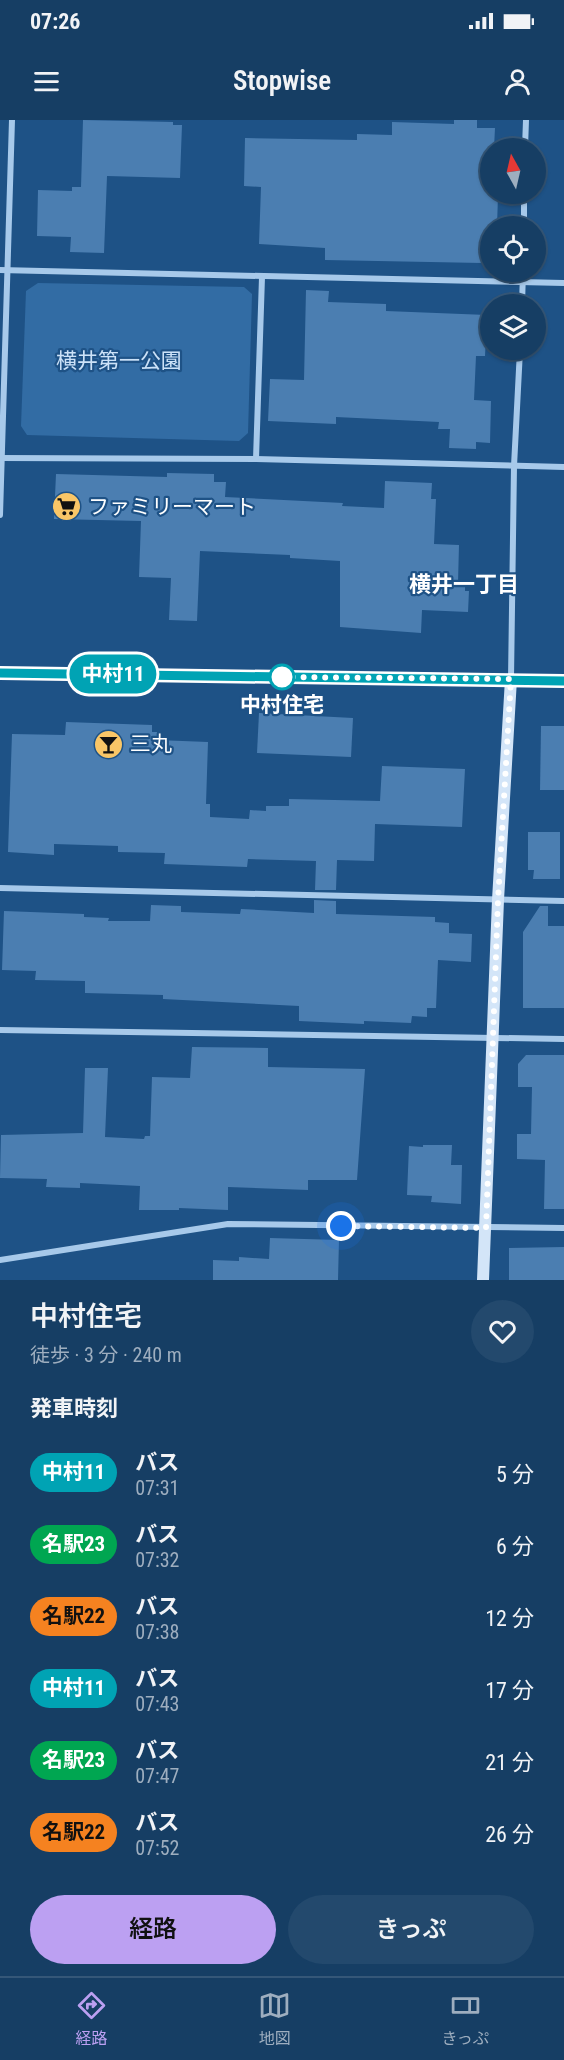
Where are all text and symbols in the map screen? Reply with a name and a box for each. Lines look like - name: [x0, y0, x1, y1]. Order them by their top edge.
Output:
- text: 07:26: [30, 9, 81, 34]
- icon: menu: [30, 65, 63, 98]
- text: Stopwise: [233, 65, 331, 97]
- icon: person: [501, 65, 534, 98]
- north arrow: [480, 138, 546, 204]
- map controls: [480, 138, 546, 360]
- button: locate: [480, 216, 546, 282]
- button: layers: [480, 294, 546, 360]
- park label: 横井第一公園: [56, 349, 182, 373]
- supermarket icon: ファミリーマート: [51, 491, 83, 523]
- place label: ファミリーマート: [88, 495, 256, 519]
- district label: 横井一丁目: [409, 572, 519, 597]
- line badge: 中村11: [71, 654, 155, 694]
- text: 中村11: [81, 662, 145, 686]
- marker: 中村住宅: [269, 664, 295, 690]
- place label: 中村住宅: [240, 693, 324, 717]
- bar icon: 三丸: [93, 728, 125, 760]
- place label: 三丸: [130, 732, 172, 756]
- your location: [326, 1211, 356, 1241]
- text: 中村住宅: [30, 1300, 142, 1333]
- button: heart: [471, 1300, 534, 1363]
- text: 徒歩 · 3 分 · 240 m: [30, 1343, 182, 1367]
- text: 発車時刻: [30, 1396, 118, 1421]
- text: バス: [135, 1450, 179, 1475]
- text: 中村11: [42, 1460, 105, 1484]
- text: 5 分: [496, 1462, 534, 1487]
- text: 07:31: [135, 1476, 179, 1500]
- text: バス: [135, 1522, 179, 1547]
- text: 名駅23: [42, 1532, 105, 1556]
- text: 6 分: [496, 1534, 534, 1559]
- text: 07:32: [135, 1548, 179, 1572]
- text: バス: [135, 1594, 179, 1619]
- text: 名駅22: [42, 1604, 105, 1628]
- text: 12 分: [485, 1606, 534, 1631]
- text: 07:38: [135, 1620, 179, 1644]
- text: バス: [135, 1666, 179, 1691]
- text: 中村11: [42, 1676, 105, 1700]
- text: 17 分: [485, 1678, 534, 1703]
- text: 07:43: [135, 1692, 179, 1716]
- text: バス: [135, 1738, 179, 1763]
- text: 名駅23: [42, 1748, 105, 1772]
- text: 21 分: [485, 1750, 534, 1775]
- text: 07:47: [135, 1764, 179, 1788]
- text: バス: [135, 1810, 179, 1835]
- text: 名駅22: [42, 1820, 105, 1844]
- text: 26 分: [485, 1822, 534, 1847]
- text: 07:52: [135, 1836, 179, 1860]
- button: 経路: [30, 1895, 276, 1964]
- button: きっぷ: [288, 1895, 534, 1964]
- tab: 経路: [75, 1989, 108, 2049]
- tab: 地図: [258, 1989, 291, 2049]
- tab: きっぷ: [442, 1989, 489, 2049]

